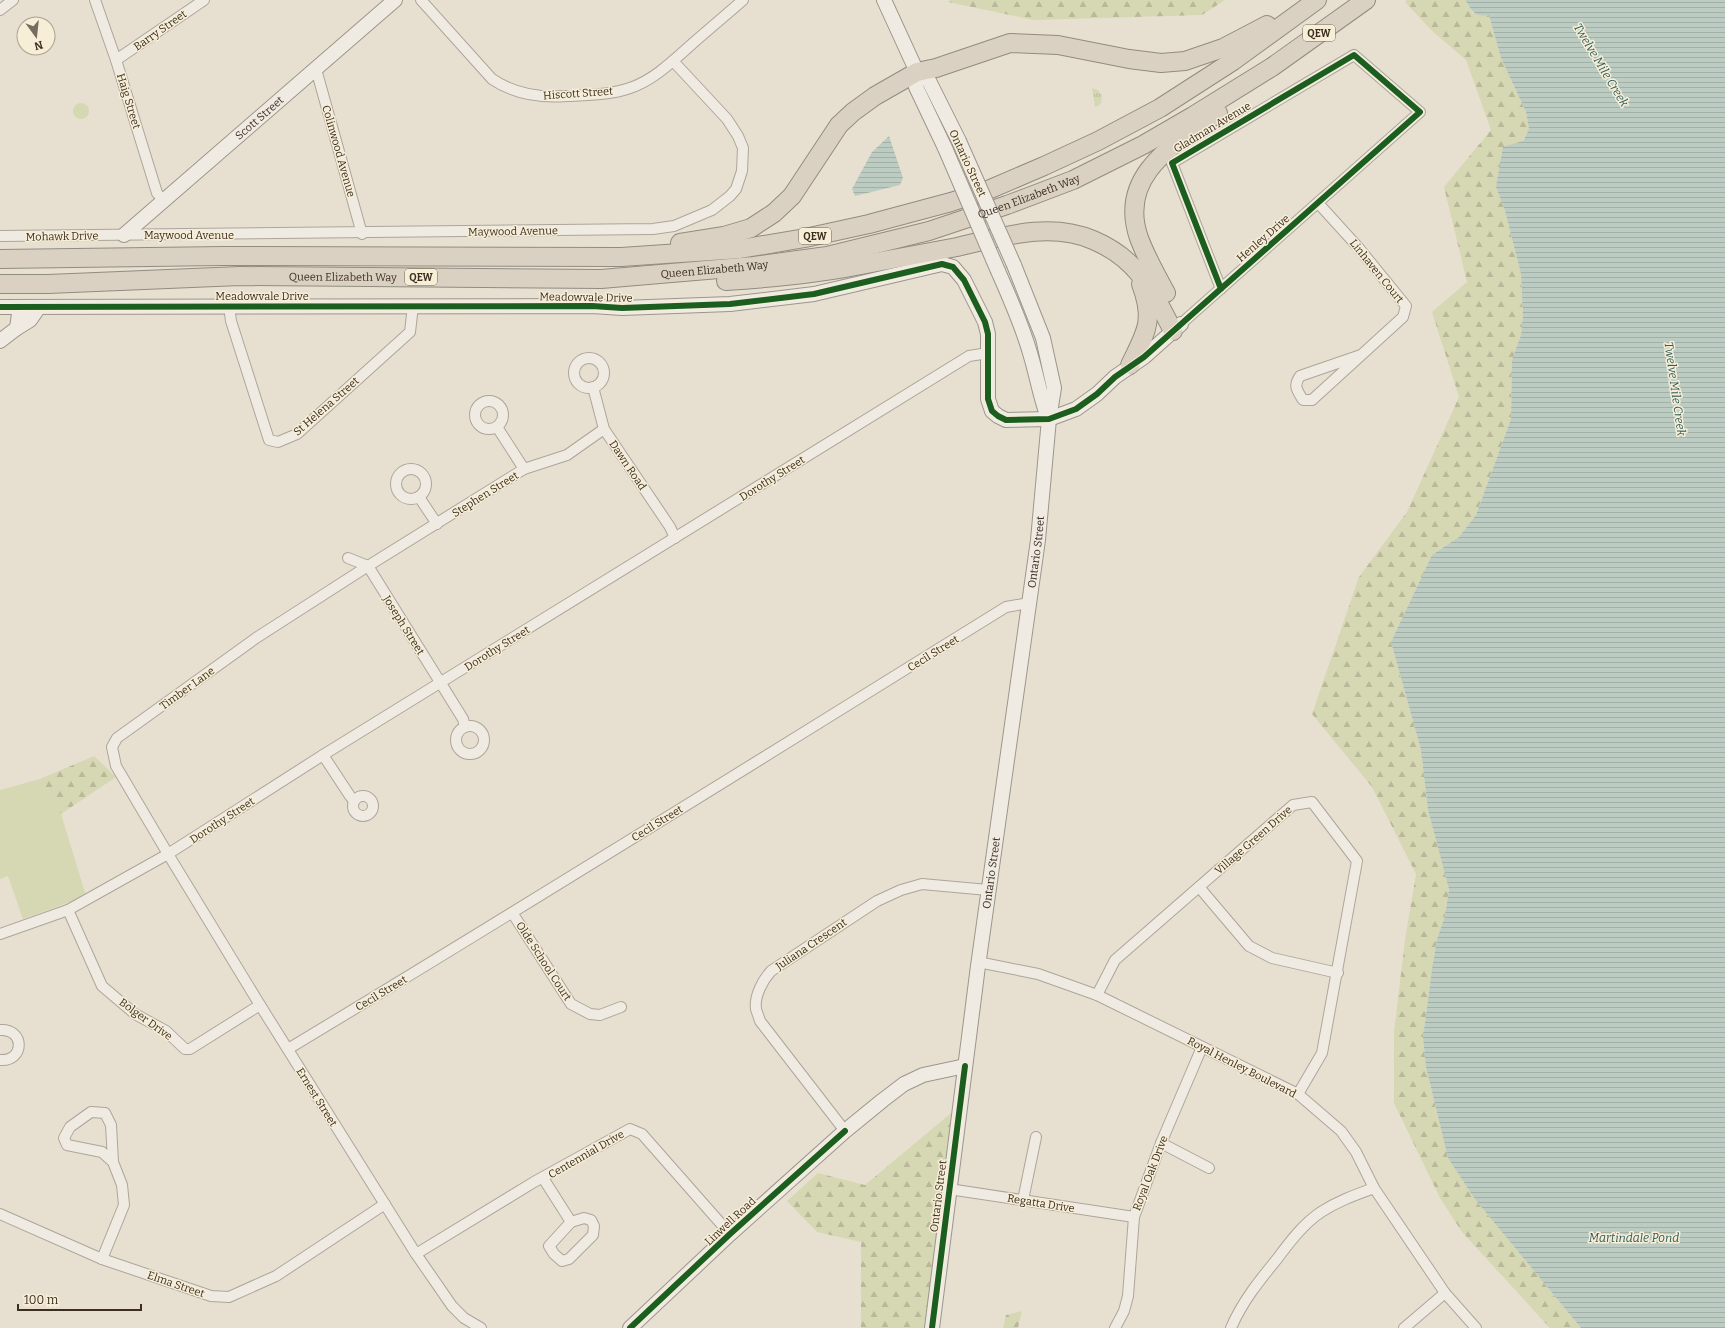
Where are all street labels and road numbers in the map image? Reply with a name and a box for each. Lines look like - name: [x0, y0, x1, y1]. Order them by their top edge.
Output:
- street label: Barry Street: [131, 7, 189, 53]
- road number: QEW: [1303, 25, 1335, 41]
- street label: Haig Street: [114, 72, 143, 130]
- street label: Hiscott Street: [543, 85, 614, 102]
- street label: Scott Street: [233, 94, 286, 143]
- street label: Gladman Avenue: [1171, 99, 1253, 156]
- street label: Colinwood Avenue: [319, 104, 358, 199]
- street label: Ontario Street: [946, 128, 989, 199]
- street label: Queen Elizabeth Way: [976, 172, 1082, 221]
- street label: Henley Drive: [1234, 212, 1292, 265]
- street label: Maywood Avenue: [468, 224, 558, 239]
- road number: QEW: [799, 228, 831, 244]
- street label: Mohawk Drive: [26, 229, 98, 244]
- street label: Maywood Avenue: [144, 229, 234, 242]
- street label: Linhaven Court: [1347, 237, 1406, 306]
- street label: Queen Elizabeth Way: [660, 258, 769, 281]
- road number: QEW: [405, 269, 437, 285]
- street label: Queen Elizabeth Way: [289, 270, 397, 284]
- street label: Meadowvale Drive: [215, 290, 309, 303]
- street label: Meadowvale Drive: [539, 290, 633, 305]
- street label: St Helena Street: [291, 374, 362, 438]
- street label: Dawn Road: [606, 438, 649, 493]
- street label: Dorothy Street: [737, 453, 807, 504]
- street label: Stephen Street: [450, 469, 521, 520]
- street label: Ontario Street: [1025, 515, 1047, 589]
- street label: Joseph Street: [380, 592, 427, 657]
- street label: Dorothy Street: [462, 623, 532, 674]
- street label: Cecil Street: [905, 633, 961, 674]
- street label: Timber Lane: [157, 664, 217, 713]
- street label: Dorothy Street: [187, 795, 257, 846]
- street label: Cecil Street: [629, 803, 685, 844]
- street label: Village Green Drive: [1212, 803, 1295, 877]
- street label: Ontario Street: [980, 836, 1003, 910]
- street label: Juliana Crescent: [772, 916, 849, 974]
- street label: Olde School Court: [513, 919, 574, 1003]
- street label: Cecil Street: [353, 973, 409, 1014]
- street label: Bolger Drive: [117, 996, 175, 1043]
- street label: Royal Henley Boulevard: [1185, 1034, 1299, 1101]
- street label: Ernest Street: [293, 1065, 340, 1129]
- street label: Centennial Drive: [546, 1128, 626, 1181]
- street label: Royal Oak Drive: [1130, 1134, 1171, 1213]
- street label: Ontario Street: [928, 1159, 949, 1233]
- street label: Regatta Drive: [1006, 1192, 1076, 1215]
- street label: Linwell Road: [702, 1194, 759, 1248]
- street label: Elma Street: [145, 1269, 206, 1300]

